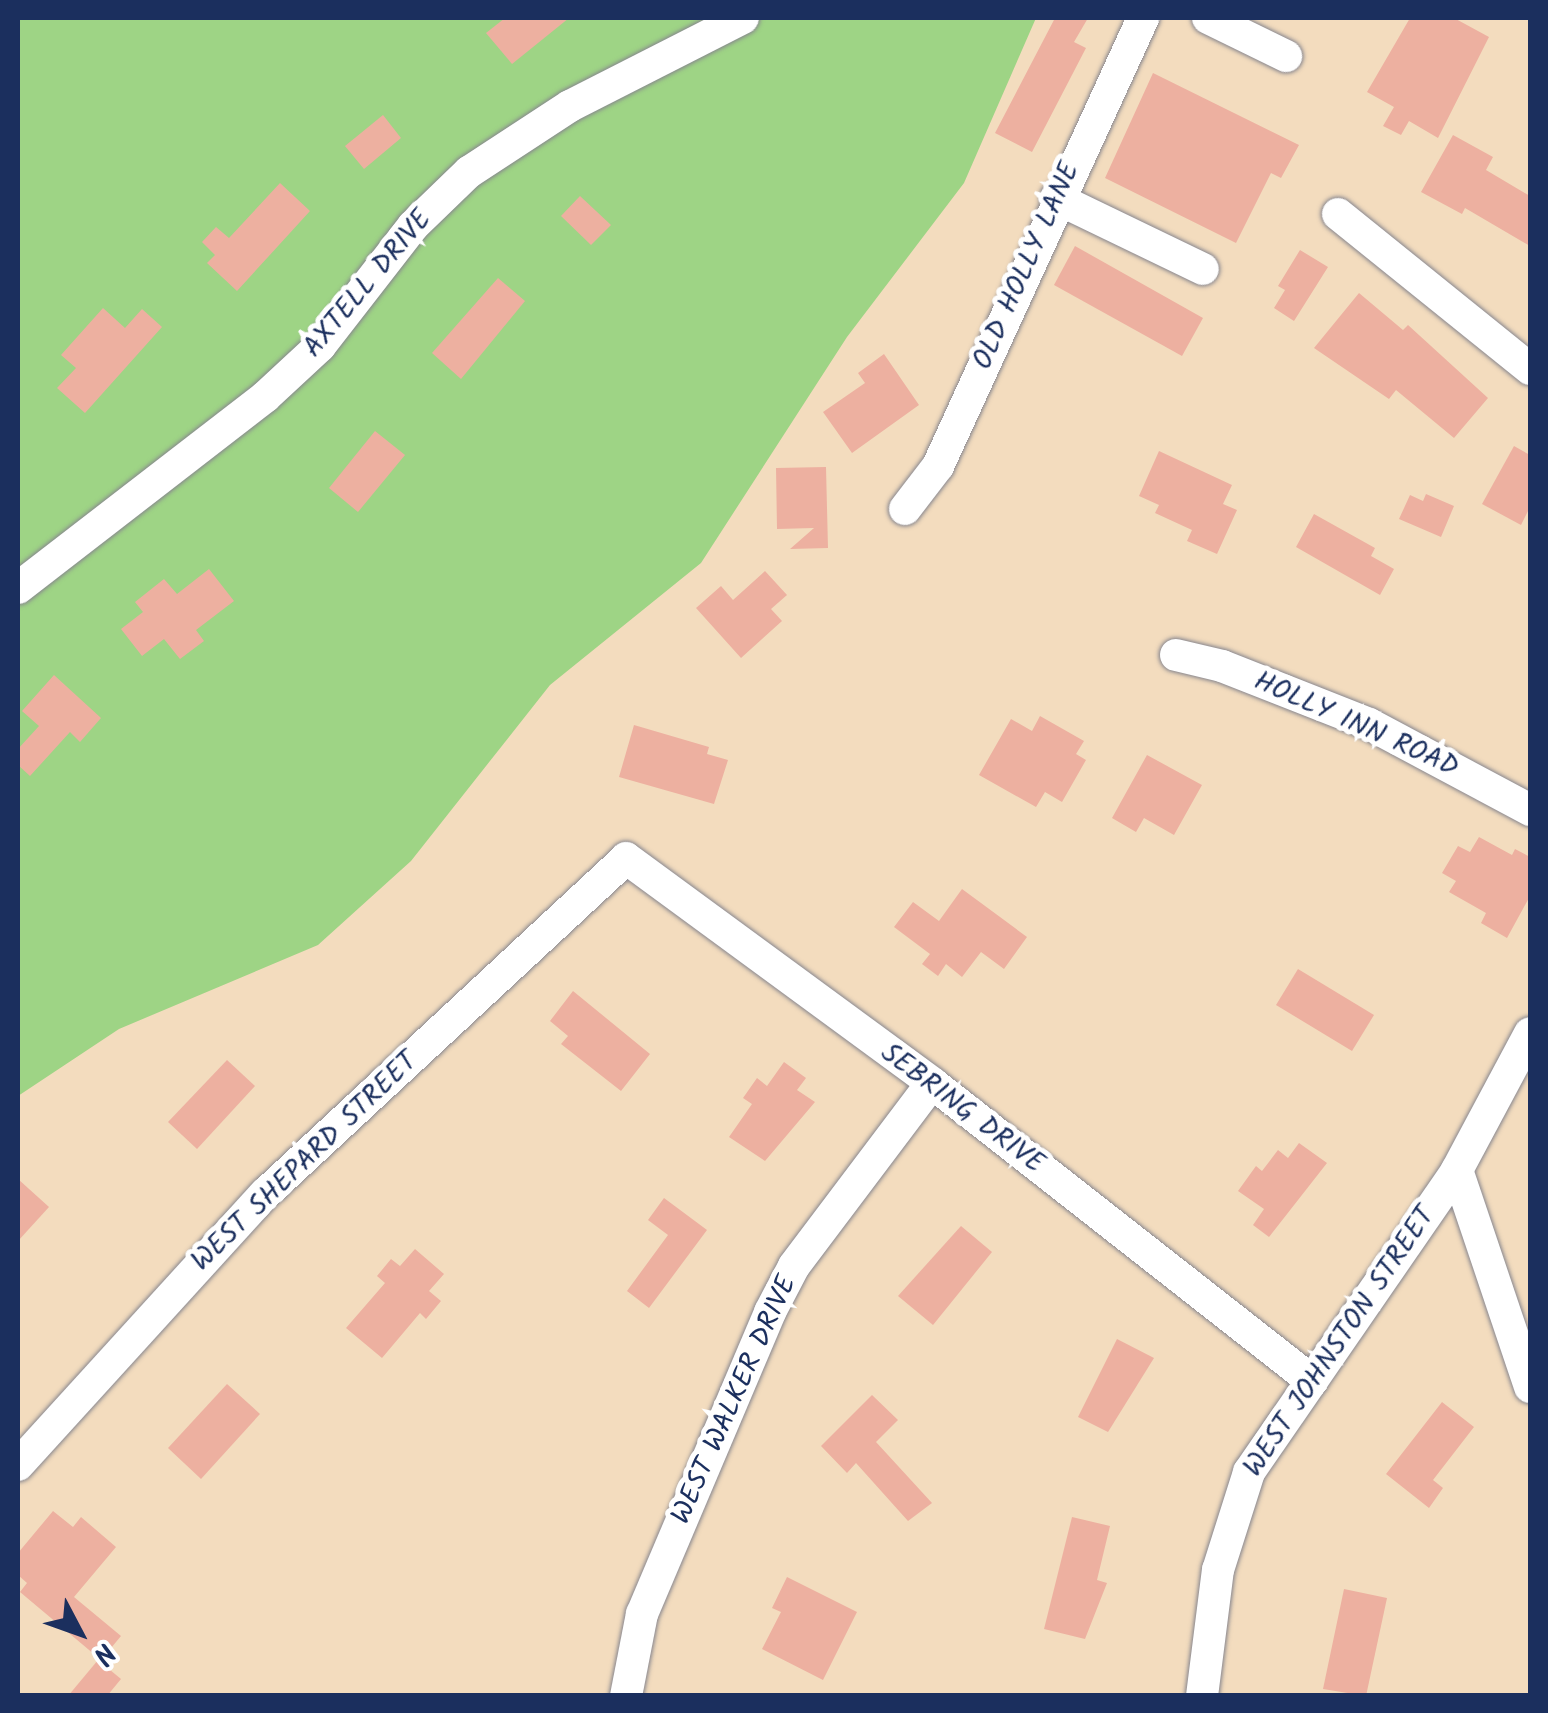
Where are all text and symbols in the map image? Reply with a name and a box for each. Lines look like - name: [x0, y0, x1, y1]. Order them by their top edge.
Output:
- street label: OLD HOLLY LANE: [966, 157, 1088, 375]
- street label: AXTELL DRIVE: [297, 203, 439, 365]
- street label: HOLLY INN ROAD: [1249, 665, 1463, 785]
- street label: SEBRING DRIVE: [874, 1037, 1050, 1181]
- street label: WEST SHEPARD STREET: [185, 1045, 425, 1279]
- street label: WEST JOHNSTON STREET: [1237, 1201, 1443, 1483]
- street label: WEST WALKER DRIVE: [665, 1271, 805, 1529]
- north arrow: [30, 1583, 130, 1683]
- text: N: [80, 1632, 126, 1674]

